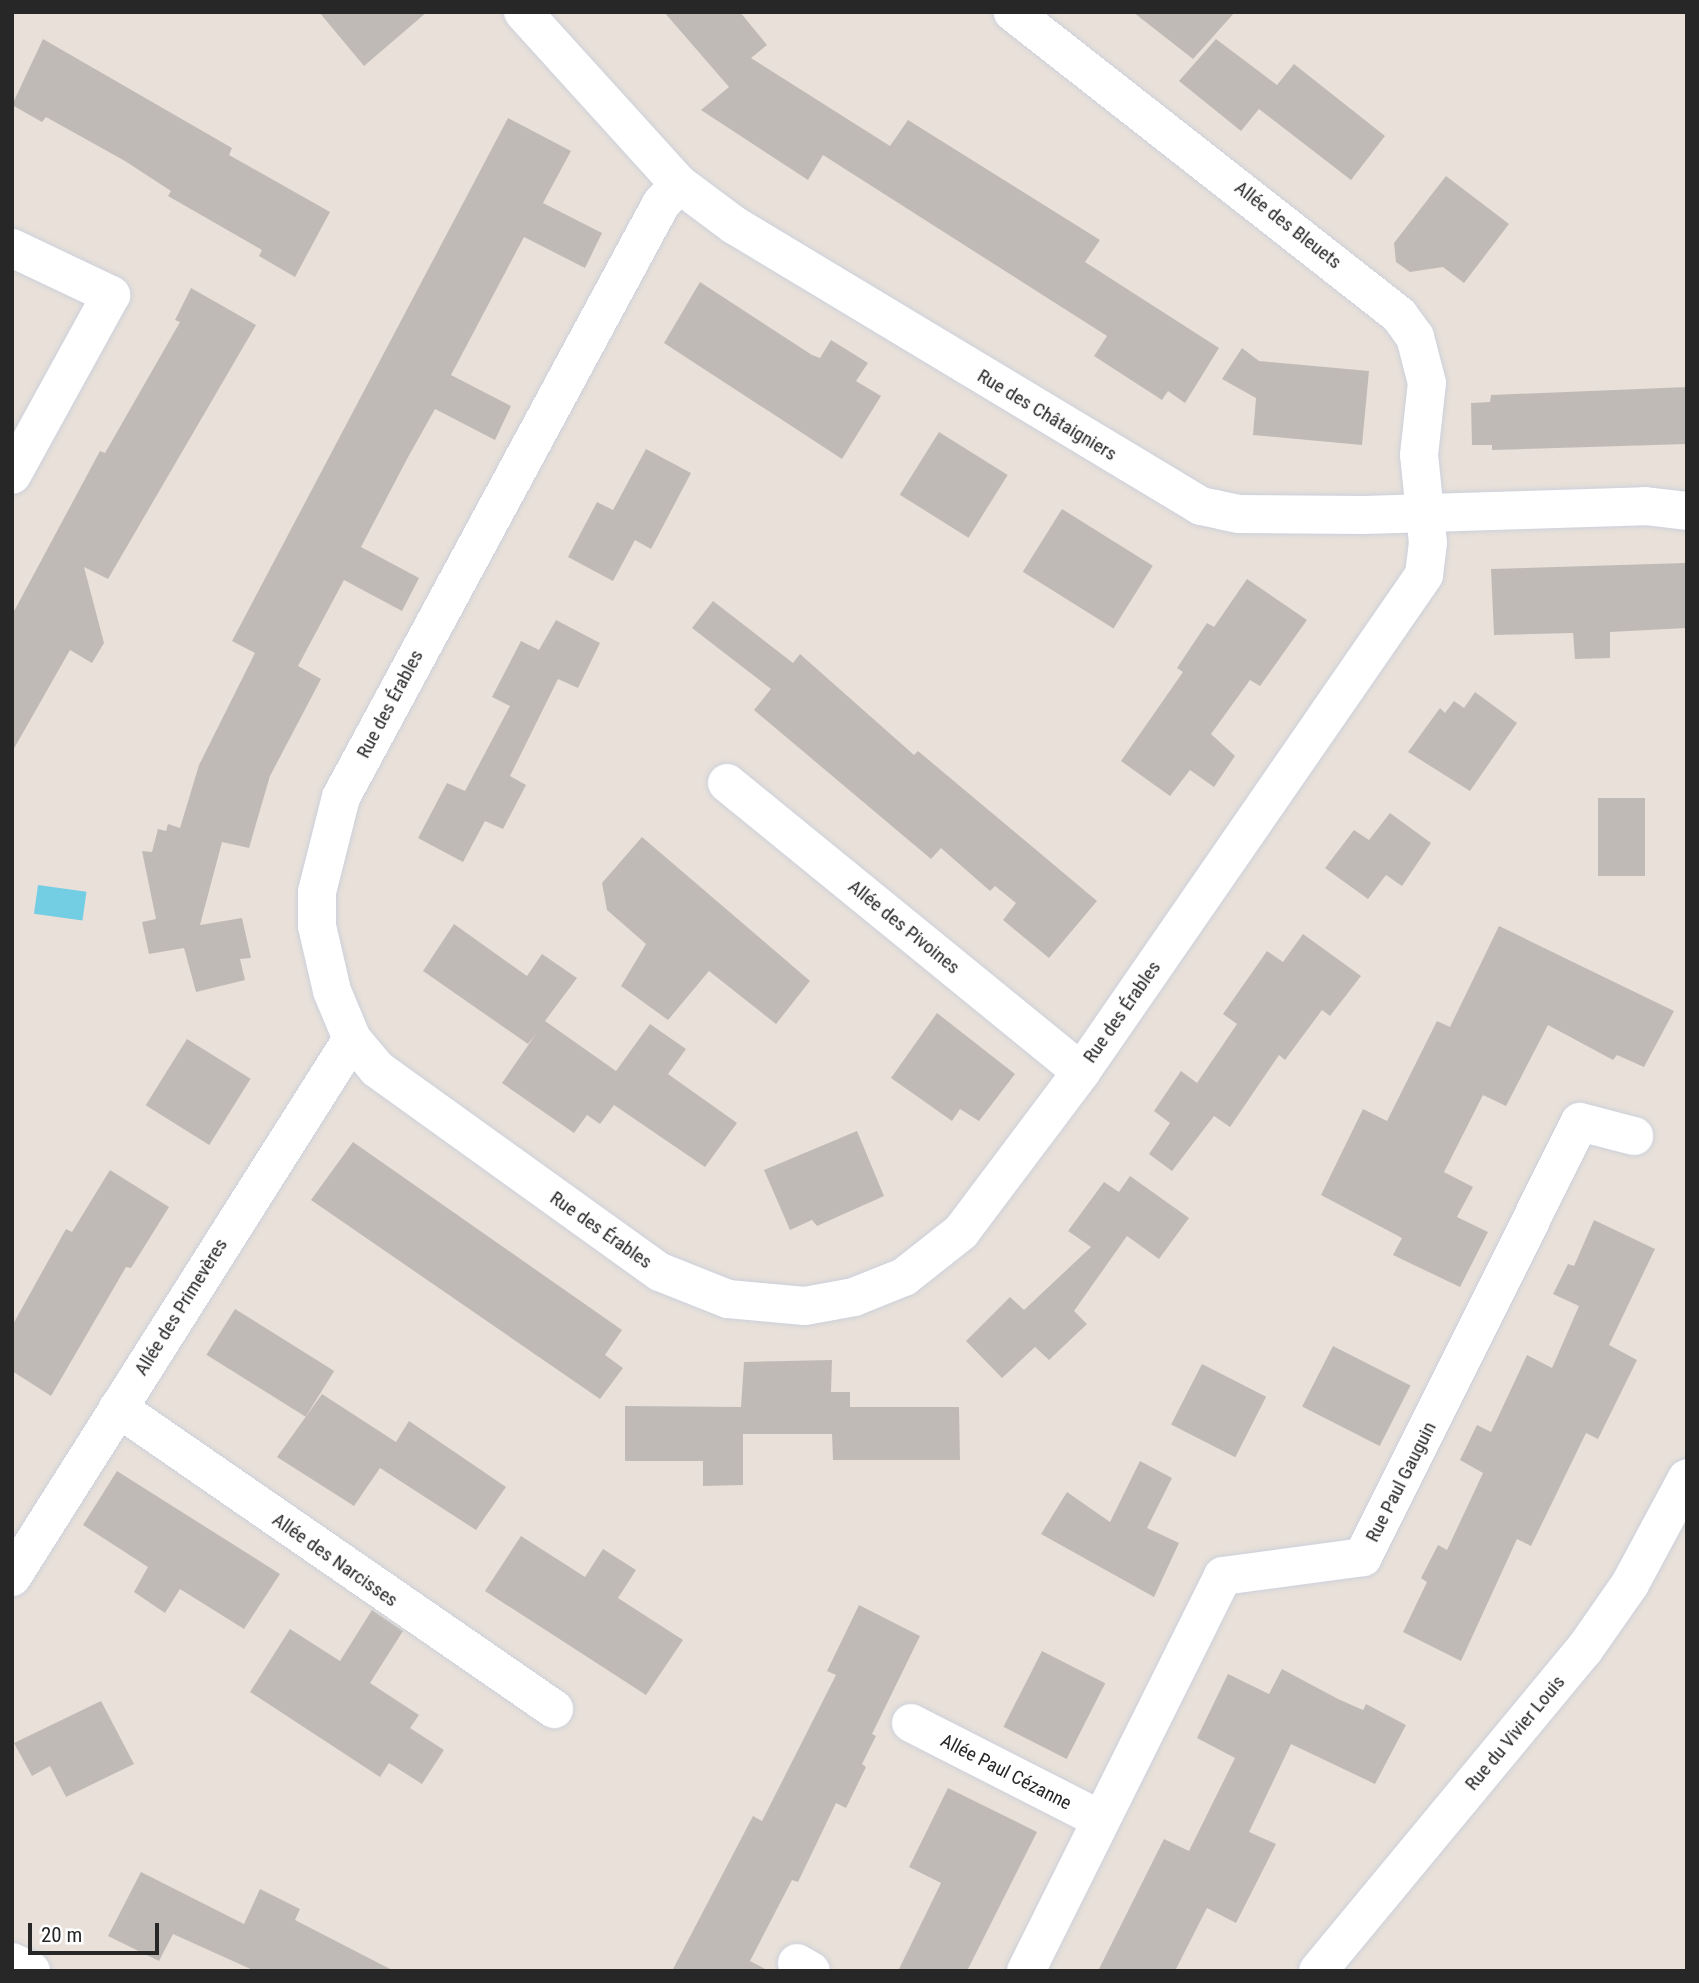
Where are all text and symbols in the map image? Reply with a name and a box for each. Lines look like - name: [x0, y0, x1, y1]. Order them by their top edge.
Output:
- street label: Allée des Bleuets: [1230, 176, 1346, 274]
- street label: Rue des Châtaigniers: [973, 364, 1121, 466]
- street label: Rue des Érables: [352, 646, 428, 762]
- street label: Allée des Pivoines: [844, 875, 964, 979]
- street label: Rue des Érables: [1078, 957, 1166, 1067]
- street label: Rue des Érables: [546, 1186, 656, 1274]
- street label: Allée des Primevères: [130, 1234, 232, 1380]
- street label: Rue Paul Gauguin: [1361, 1418, 1441, 1546]
- street label: Allée des Narcisses: [268, 1508, 402, 1612]
- street label: Rue du Vivier Louis: [1460, 1671, 1570, 1795]
- street label: Allée Paul Cézanne: [937, 1729, 1075, 1815]
- scale bar: [32, 1910, 163, 1954]
- text: 20 m: [41, 1923, 82, 1947]

